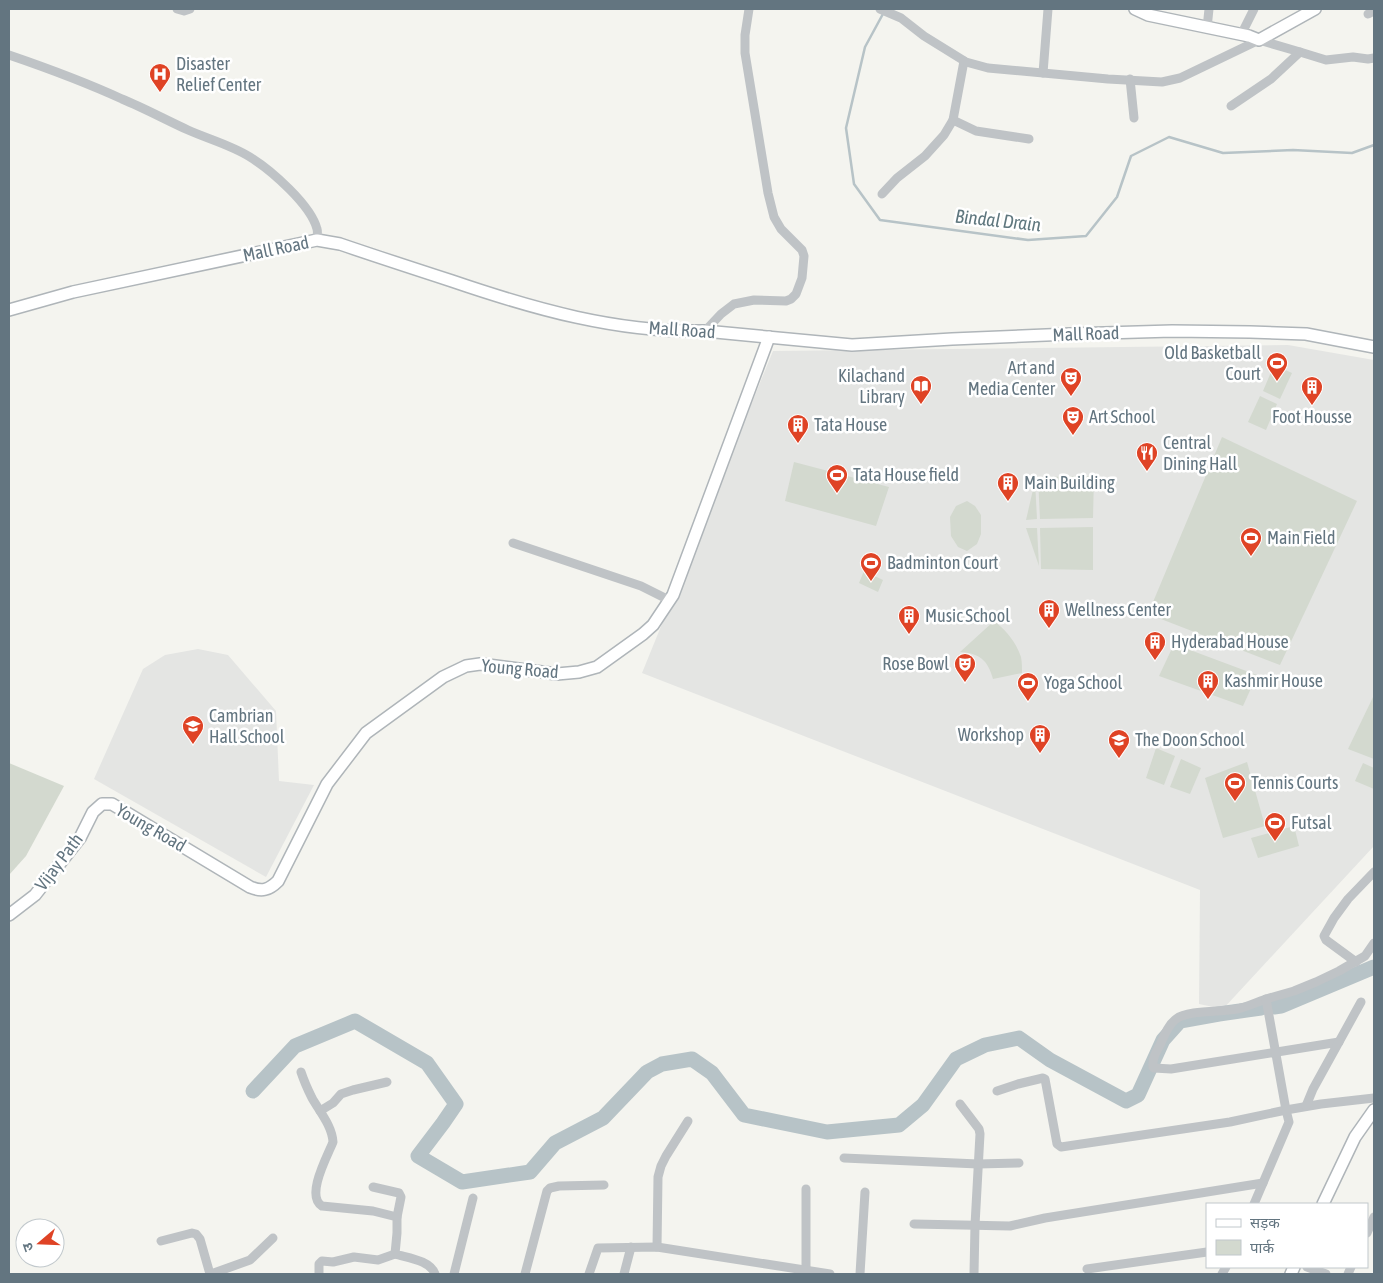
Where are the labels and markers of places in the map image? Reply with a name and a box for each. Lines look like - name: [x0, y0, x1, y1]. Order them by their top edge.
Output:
- place label: Disaster Relief Center: [176, 53, 262, 95]
- hospital icon: Disaster Relief Center: [148, 62, 172, 93]
- place label: Old Basketball Court: [1164, 342, 1261, 384]
- sports icon: Old Basketball Court: [1265, 351, 1289, 382]
- place label: Art and Media Center: [968, 357, 1056, 399]
- place label: Kilachand Library: [838, 365, 905, 407]
- theatre icon: Art and Media Center: [1059, 366, 1083, 397]
- library icon: Kilachand Library: [909, 374, 933, 405]
- building icon: Foot Housse: [1300, 375, 1324, 406]
- theatre icon: Art School: [1061, 405, 1085, 436]
- place label: Art School: [1089, 406, 1155, 427]
- place label: Foot Housse: [1272, 406, 1352, 427]
- building icon: Tata House: [786, 413, 810, 444]
- place label: Tata House: [814, 414, 887, 435]
- place label: Central Dining Hall: [1163, 432, 1238, 474]
- restaurant icon: Central Dining Hall: [1135, 441, 1159, 472]
- sports icon: Tata House field: [825, 463, 849, 494]
- place label: Tata House field: [853, 464, 959, 485]
- building icon: Main Building: [996, 471, 1020, 502]
- place label: Main Building: [1024, 472, 1115, 493]
- sports icon: Main Field: [1239, 526, 1263, 557]
- place label: Main Field: [1267, 527, 1335, 548]
- sports icon: Badminton Court: [859, 551, 883, 582]
- place label: Badminton Court: [887, 552, 999, 573]
- building icon: Wellness Center: [1037, 598, 1061, 629]
- place label: Wellness Center: [1065, 599, 1171, 620]
- building icon: Music School: [897, 604, 921, 635]
- place label: Music School: [925, 605, 1010, 626]
- building icon: Hyderabad House: [1143, 630, 1167, 661]
- place label: Hyderabad House: [1171, 631, 1289, 652]
- theatre icon: Rose Bowl: [953, 652, 977, 683]
- place label: Rose Bowl: [882, 653, 949, 674]
- building icon: Kashmir House: [1196, 669, 1220, 700]
- place label: Kashmir House: [1224, 670, 1323, 691]
- sports icon: Yoga School: [1016, 671, 1040, 702]
- place label: Yoga School: [1044, 672, 1122, 693]
- place label: Cambrian Hall School: [209, 705, 285, 747]
- school or university icon: Cambrian Hall School: [181, 714, 205, 745]
- building icon: Workshop: [1028, 723, 1052, 754]
- place label: Workshop: [958, 724, 1024, 745]
- school or university icon: The Doon School: [1107, 728, 1131, 759]
- place label: The Doon School: [1135, 729, 1245, 750]
- sports icon: Tennis Courts: [1223, 771, 1247, 802]
- place label: Tennis Courts: [1251, 772, 1338, 793]
- sports icon: Futsal: [1263, 811, 1287, 842]
- place label: Futsal: [1291, 812, 1332, 833]

